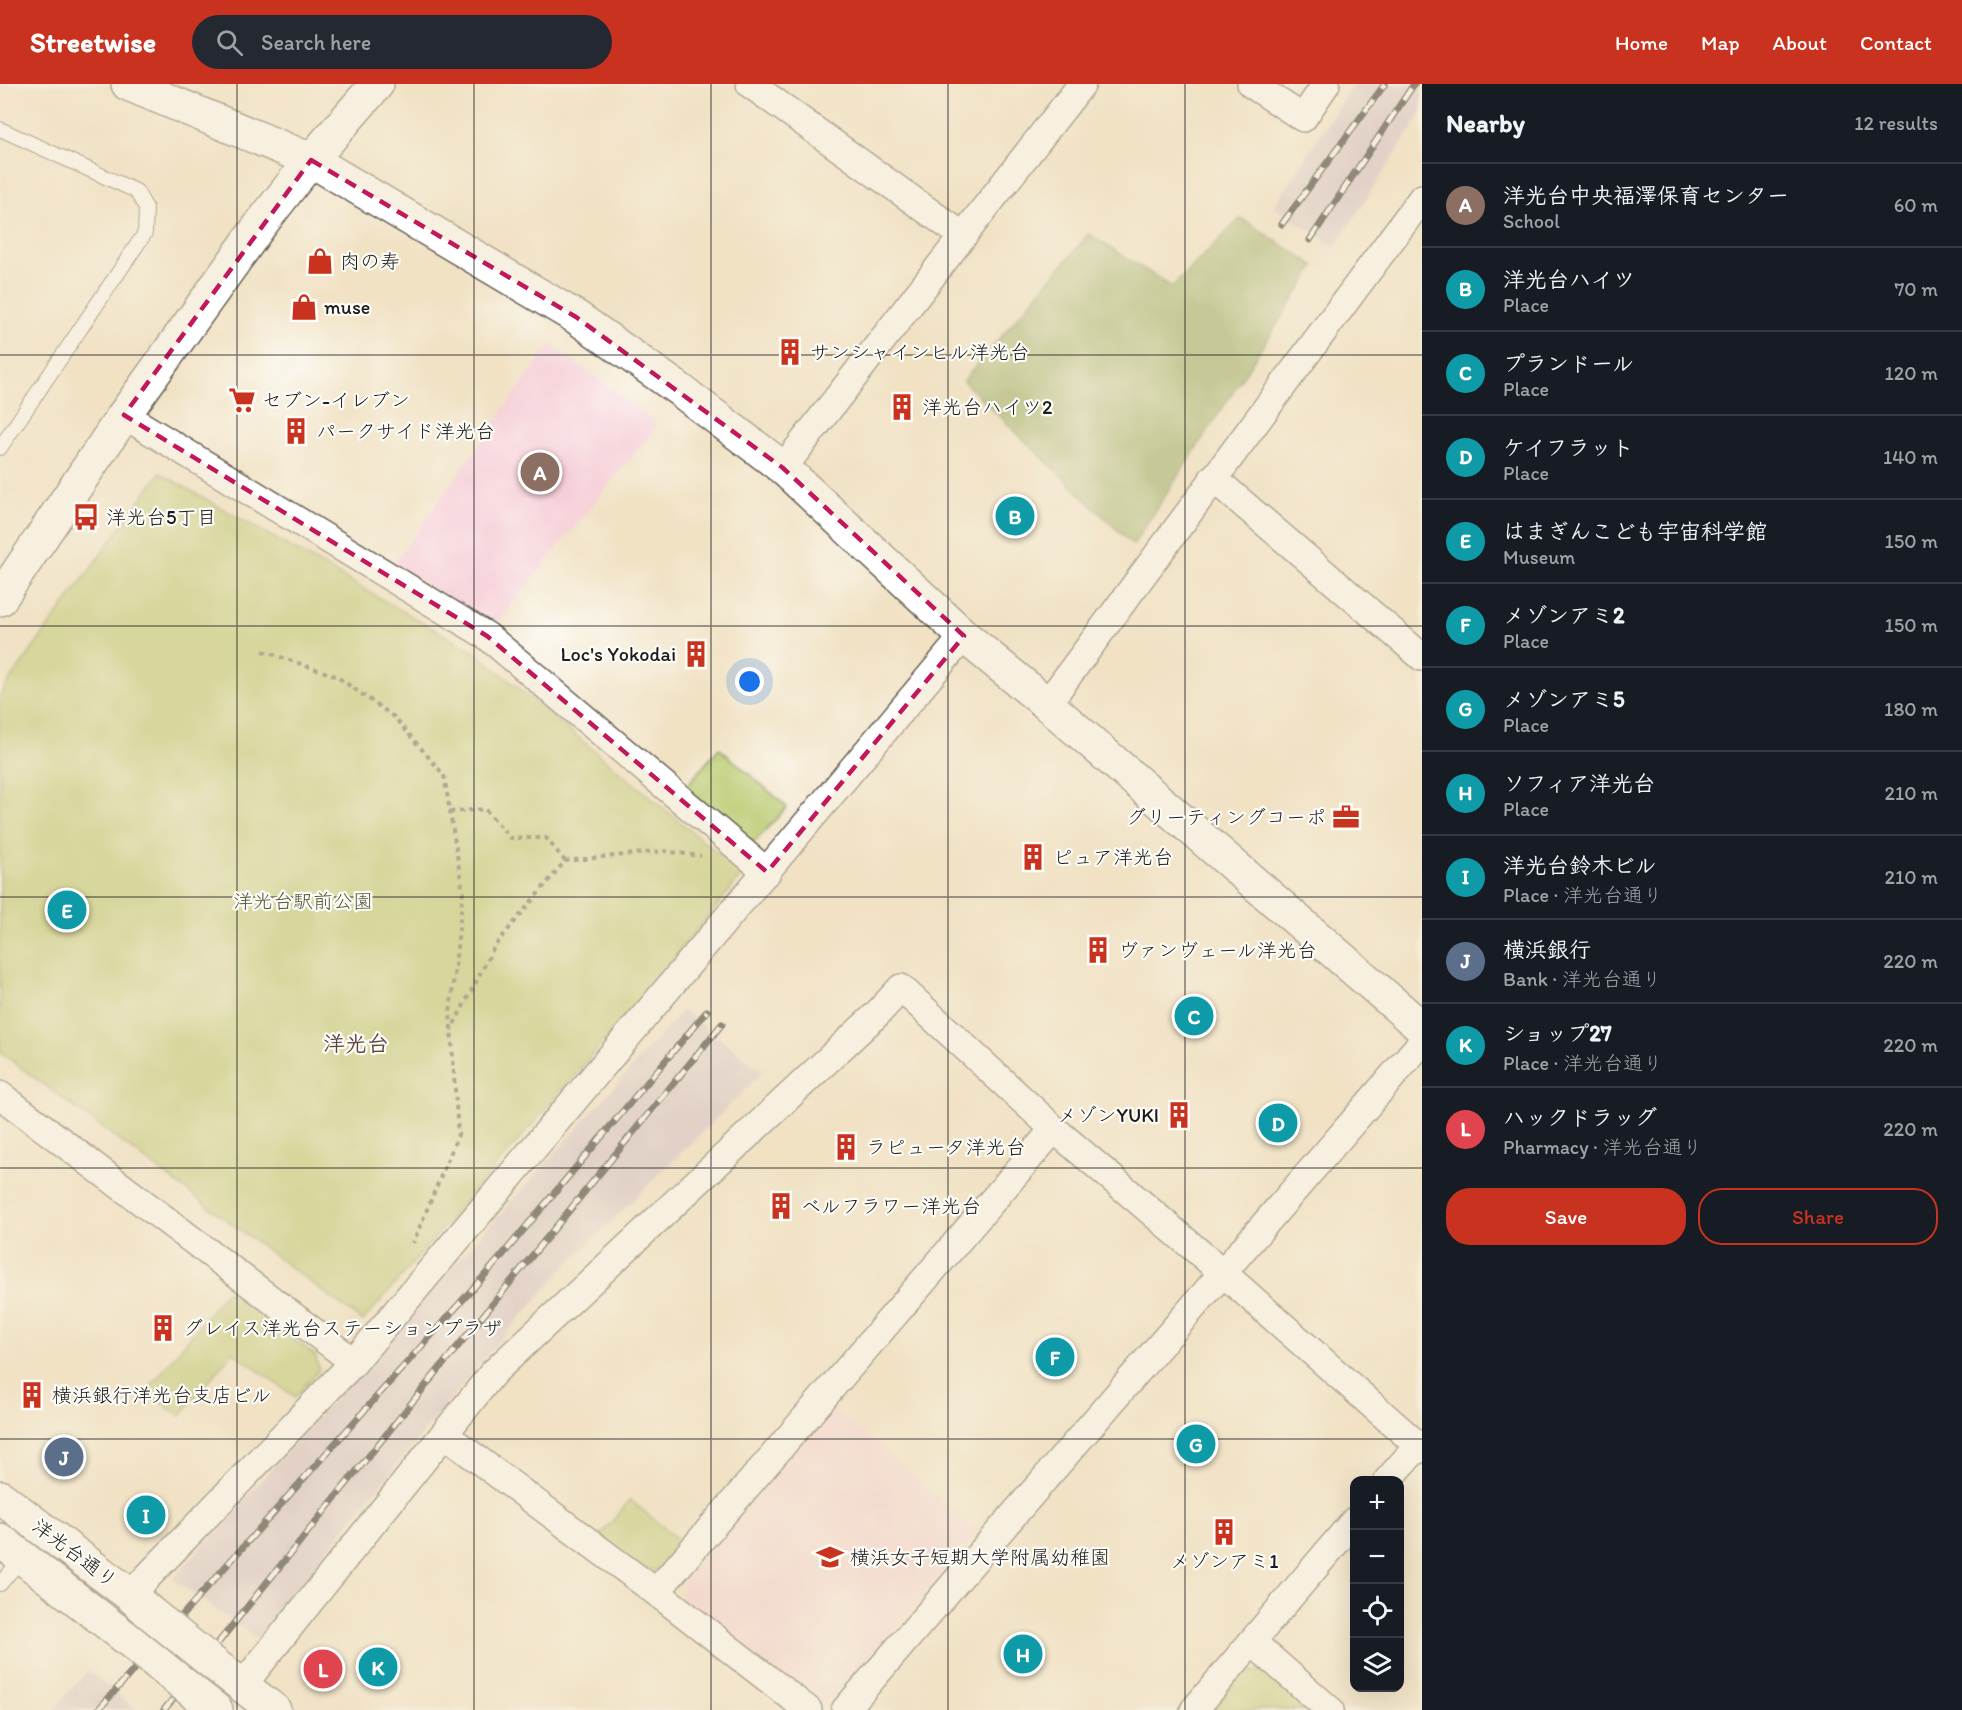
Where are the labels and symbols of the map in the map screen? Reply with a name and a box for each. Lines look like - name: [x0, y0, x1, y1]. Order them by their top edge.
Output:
- shop icon: 肉の寿: [305, 246, 335, 276]
- place label: 肉の寿: [340, 249, 400, 273]
- shop icon: muse: [289, 292, 319, 322]
- place label: muse: [324, 295, 370, 319]
- building icon: サンシャインヒル洋光台: [775, 337, 805, 367]
- place label: サンシャインヒル洋光台: [810, 340, 1030, 364]
- supermarket icon: セブン-イレブン: [227, 385, 257, 415]
- place label: セブン-イレブン: [262, 388, 410, 412]
- building icon: 洋光台ハイツ2: [887, 392, 917, 422]
- place label: 洋光台ハイツ2: [922, 395, 1053, 419]
- building icon: パークサイド洋光台: [281, 416, 311, 446]
- place label: パークサイド洋光台: [316, 419, 495, 443]
- pin: A: [520, 450, 560, 494]
- pin: B: [996, 494, 1034, 538]
- bus stop icon: 洋光台5丁目: [71, 502, 101, 532]
- place label: 洋光台5丁目: [106, 505, 217, 529]
- building icon: Loc's Yokodai: [681, 639, 711, 669]
- place label: Loc's Yokodai: [561, 642, 676, 666]
- your location: [735, 667, 764, 696]
- office icon: グリーティングコーポ: [1331, 802, 1361, 832]
- place label: グリーティングコーポ: [1126, 805, 1326, 829]
- building icon: ピュア洋光台: [1018, 842, 1048, 872]
- place label: ピュア洋光台: [1053, 845, 1173, 869]
- pin: E: [48, 888, 86, 932]
- park label: 洋光台駅前公園: [233, 889, 373, 913]
- building icon: ヴァンヴェール洋光台: [1083, 935, 1113, 965]
- place label: ヴァンヴェール洋光台: [1118, 938, 1317, 962]
- pin: C: [1174, 994, 1214, 1038]
- district label: 洋光台: [323, 1030, 389, 1057]
- building icon: メゾンYUKI: [1164, 1100, 1194, 1130]
- pin: D: [1258, 1100, 1298, 1146]
- place label: メゾンYUKI: [1057, 1103, 1159, 1127]
- building icon: ラピュータ洋光台: [831, 1132, 861, 1162]
- place label: ラピュータ洋光台: [866, 1135, 1026, 1159]
- building icon: ベルフラワー洋光台: [766, 1191, 796, 1221]
- place label: ベルフラワー洋光台: [801, 1194, 981, 1218]
- building icon: グレイス洋光台ステーションプラザ: [148, 1313, 178, 1343]
- place label: グレイス洋光台ステーションプラザ: [183, 1316, 502, 1340]
- pin: F: [1036, 1334, 1074, 1380]
- building icon: 横浜銀行洋光台支店ビル: [17, 1380, 47, 1410]
- place label: 横浜銀行洋光台支店ビル: [52, 1383, 272, 1407]
- pin: G: [1176, 1422, 1216, 1466]
- pin: J: [44, 1434, 84, 1480]
- pin: I: [126, 1492, 166, 1538]
- street label: 洋光台通り: [28, 1513, 122, 1593]
- building icon: メゾンアミ1: [1209, 1517, 1239, 1547]
- school or university icon: 横浜女子短期大学附属幼稚園: [815, 1542, 845, 1572]
- place label: 横浜女子短期大学附属幼稚園: [850, 1545, 1110, 1569]
- place label: メゾンアミ1: [1169, 1549, 1279, 1573]
- pin: H: [1004, 1632, 1042, 1676]
- pin: K: [358, 1644, 398, 1690]
- pin: L: [304, 1646, 342, 1692]

